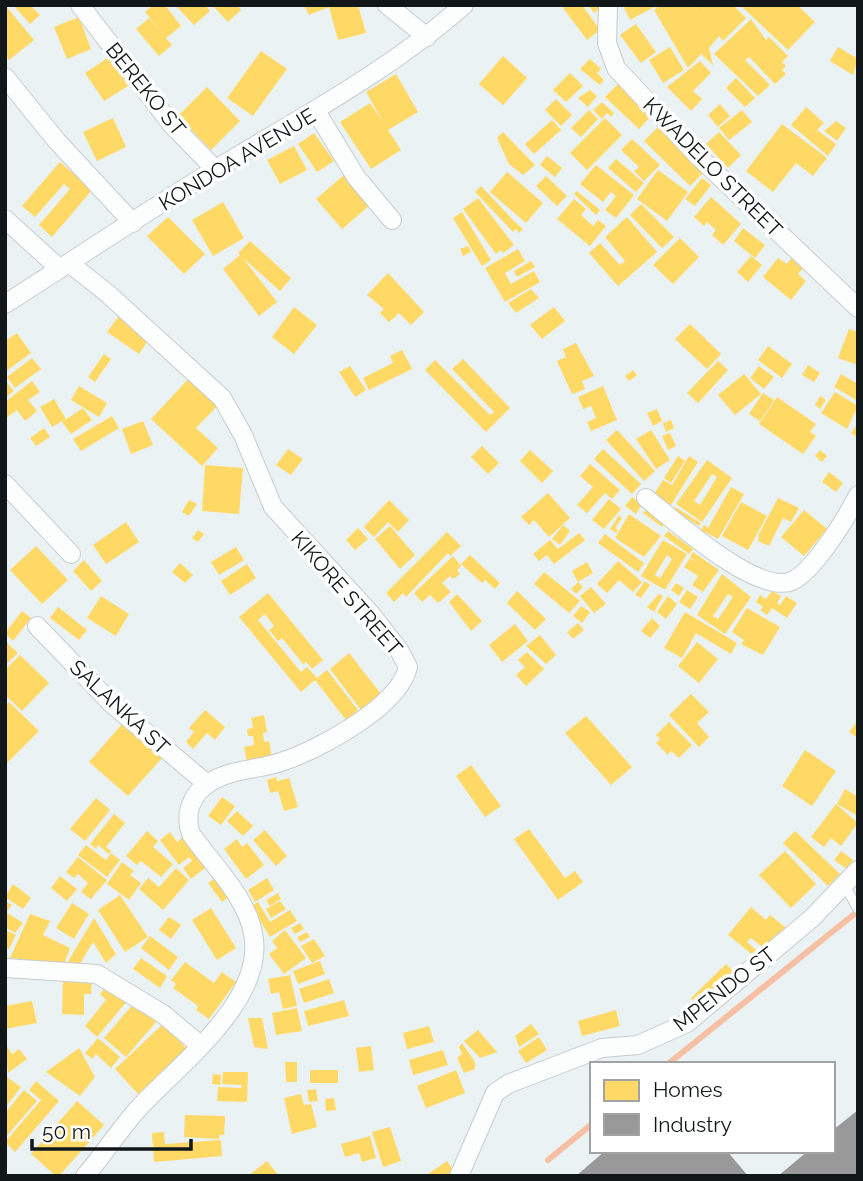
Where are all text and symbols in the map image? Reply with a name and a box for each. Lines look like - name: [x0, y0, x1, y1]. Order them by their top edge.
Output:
- street label: BEREKO ST: [101, 37, 191, 141]
- street label: KWADELO STREET: [638, 92, 788, 242]
- street label: KONDOA AVENUE: [154, 102, 320, 216]
- street label: KIKORE STREET: [286, 526, 408, 660]
- street label: SALANKA ST: [65, 654, 175, 760]
- street label: MPENDO ST: [668, 941, 780, 1036]
- legend: [590, 1062, 835, 1153]
- text: Homes: [653, 1077, 723, 1102]
- scale bar: [32, 1108, 191, 1152]
- text: Industry: [653, 1112, 732, 1137]
- text: 50 m: [42, 1119, 91, 1144]

